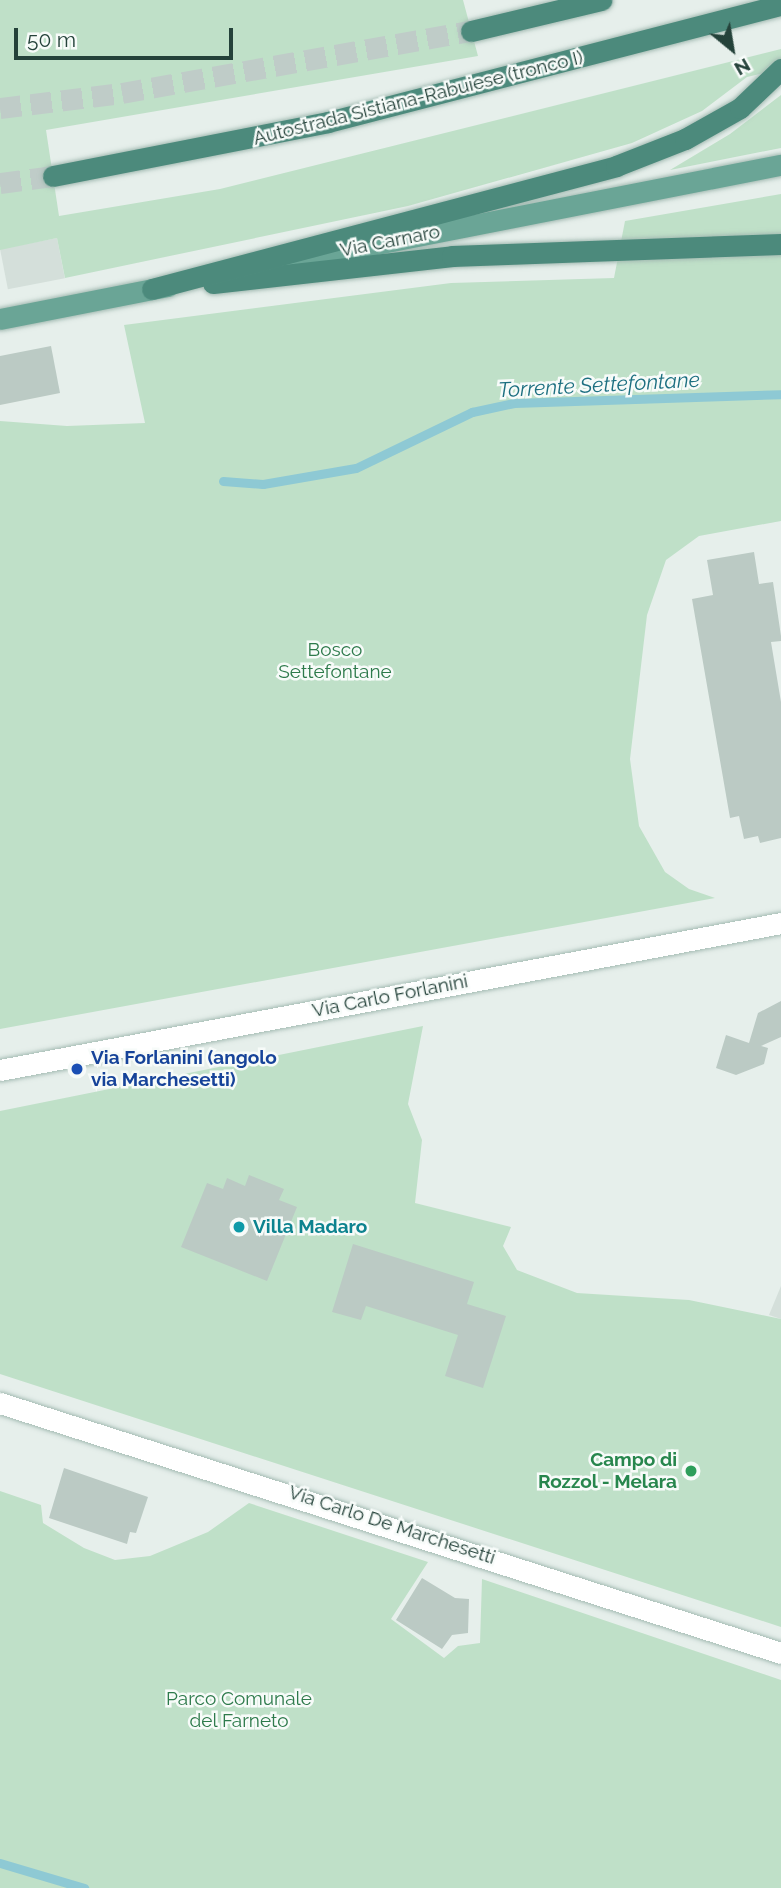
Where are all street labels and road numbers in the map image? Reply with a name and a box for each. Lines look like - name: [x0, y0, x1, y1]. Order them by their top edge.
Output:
- street label: Autostrada Sistiana-Rabuiese (tronco I): [251, 46, 585, 150]
- street label: Via Carnaro: [338, 220, 442, 262]
- street label: Via Carlo Forlanini: [310, 970, 470, 1022]
- street label: Via Carlo De Marchesetti: [286, 1481, 498, 1569]

